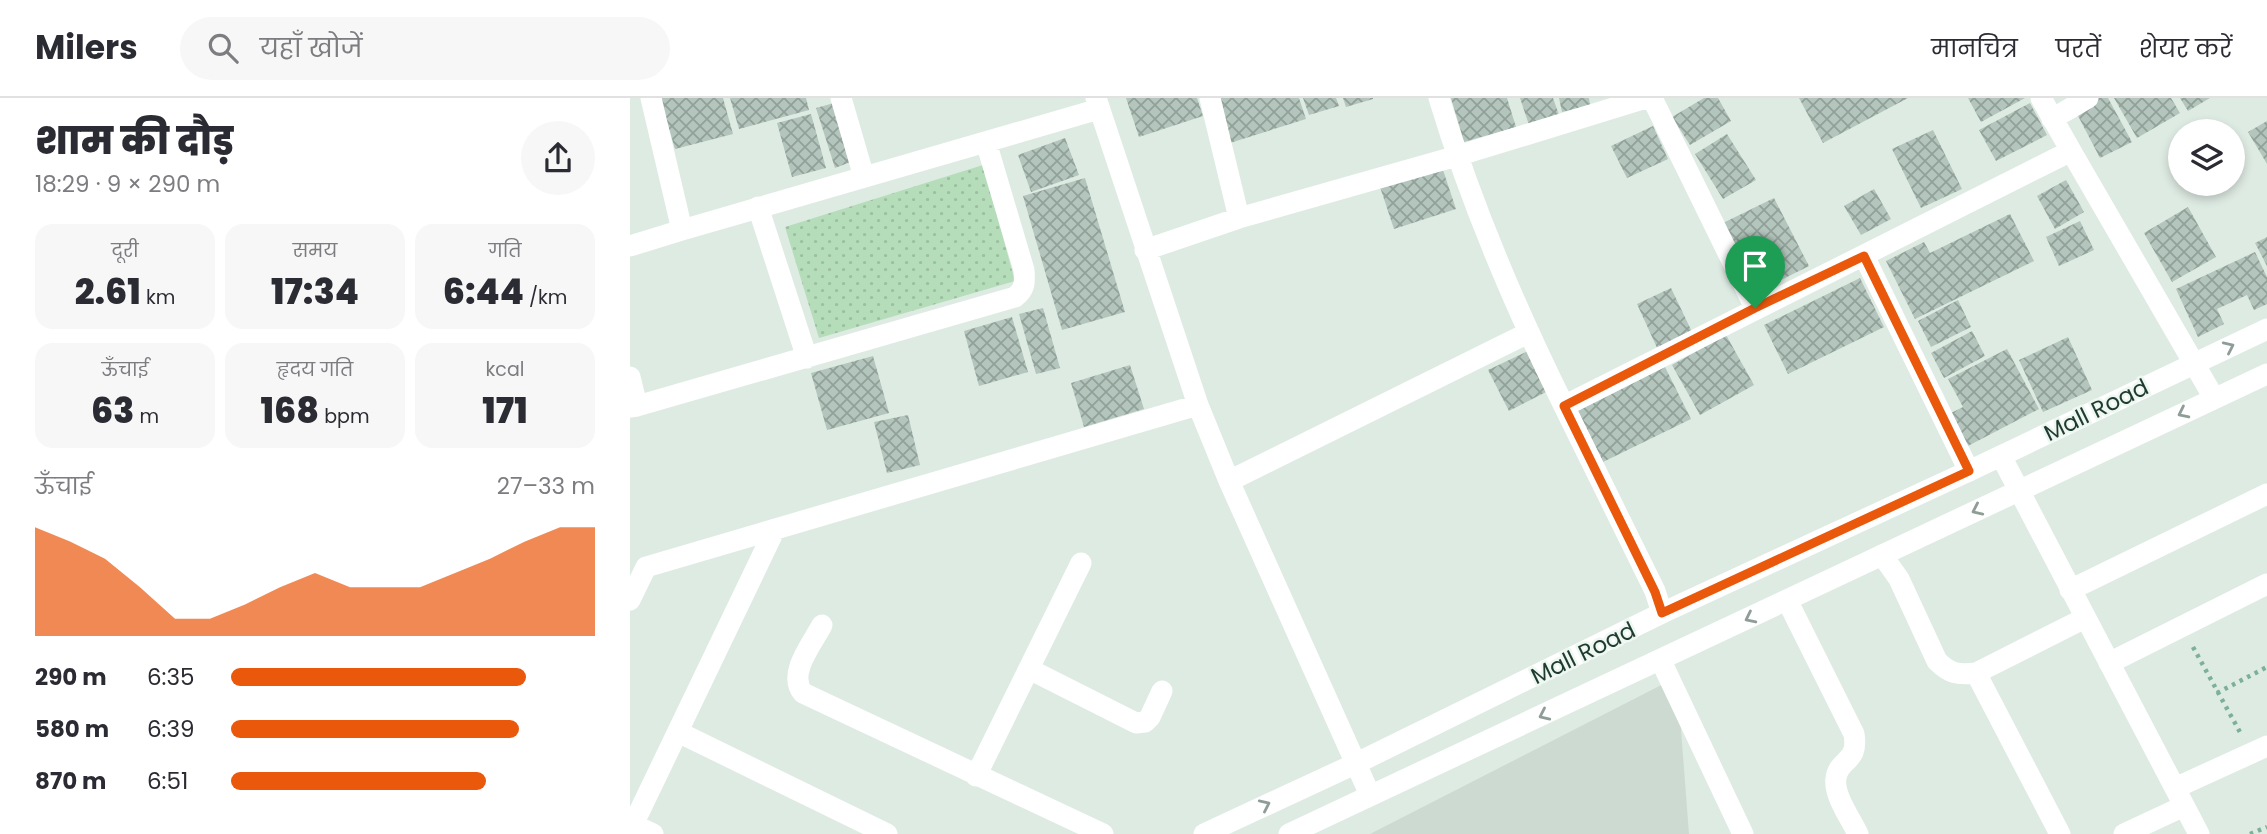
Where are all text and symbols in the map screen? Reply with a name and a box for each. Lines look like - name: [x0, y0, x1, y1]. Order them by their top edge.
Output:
- search box: [180, 17, 670, 80]
- text: Milers: [35, 24, 138, 71]
- icon: search: [204, 29, 242, 67]
- text: यहाँ खोजें: [260, 30, 362, 66]
- text: मानचित्र: [1931, 32, 2018, 65]
- text: परतें: [2056, 32, 2101, 65]
- text: शेयर करें: [2139, 32, 2232, 65]
- text: शाम की दौड़: [35, 114, 233, 167]
- map controls: [2168, 119, 2245, 196]
- button: layers: [2168, 119, 2245, 196]
- button: share: [521, 121, 595, 195]
- text: 18:29 · 9 × 290 m: [35, 168, 220, 200]
- pin: [1725, 236, 1785, 308]
- text: दूरी: [111, 237, 139, 264]
- text: समय: [293, 237, 337, 264]
- text: गति: [489, 237, 521, 264]
- icon: arrive: [1736, 247, 1774, 285]
- text: 2.61: [75, 267, 141, 316]
- text: 17:34: [271, 267, 359, 316]
- text: 6:44: [443, 267, 524, 316]
- text: km: [141, 284, 175, 311]
- text: /km: [524, 284, 567, 311]
- one-way arrow: [2222, 341, 2234, 355]
- text: ऊँचाई: [101, 356, 149, 383]
- text: हृदय गति: [277, 356, 353, 383]
- text: kcal: [486, 356, 524, 383]
- street label: Mall Road: [2038, 371, 2154, 449]
- text: 63: [91, 386, 134, 435]
- text: 168: [261, 386, 319, 435]
- text: 171: [482, 386, 528, 435]
- text: m: [134, 403, 159, 430]
- text: bpm: [319, 403, 369, 430]
- one-way arrow: [2178, 405, 2190, 419]
- text: ऊँचाई: [35, 470, 92, 502]
- text: 27–33 m: [497, 470, 595, 502]
- one-way arrow: [1972, 502, 1984, 516]
- one-way arrow: [1744, 610, 1757, 624]
- street label: Mall Road: [1525, 614, 1641, 692]
- text: 290 m: [35, 661, 107, 693]
- text: 6:35: [147, 661, 195, 693]
- one-way arrow: [1539, 707, 1551, 721]
- text: 580 m: [35, 713, 109, 745]
- text: 6:39: [147, 713, 195, 745]
- text: 870 m: [35, 765, 106, 797]
- text: 6:51: [147, 765, 188, 797]
- one-way arrow: [1258, 800, 1271, 814]

